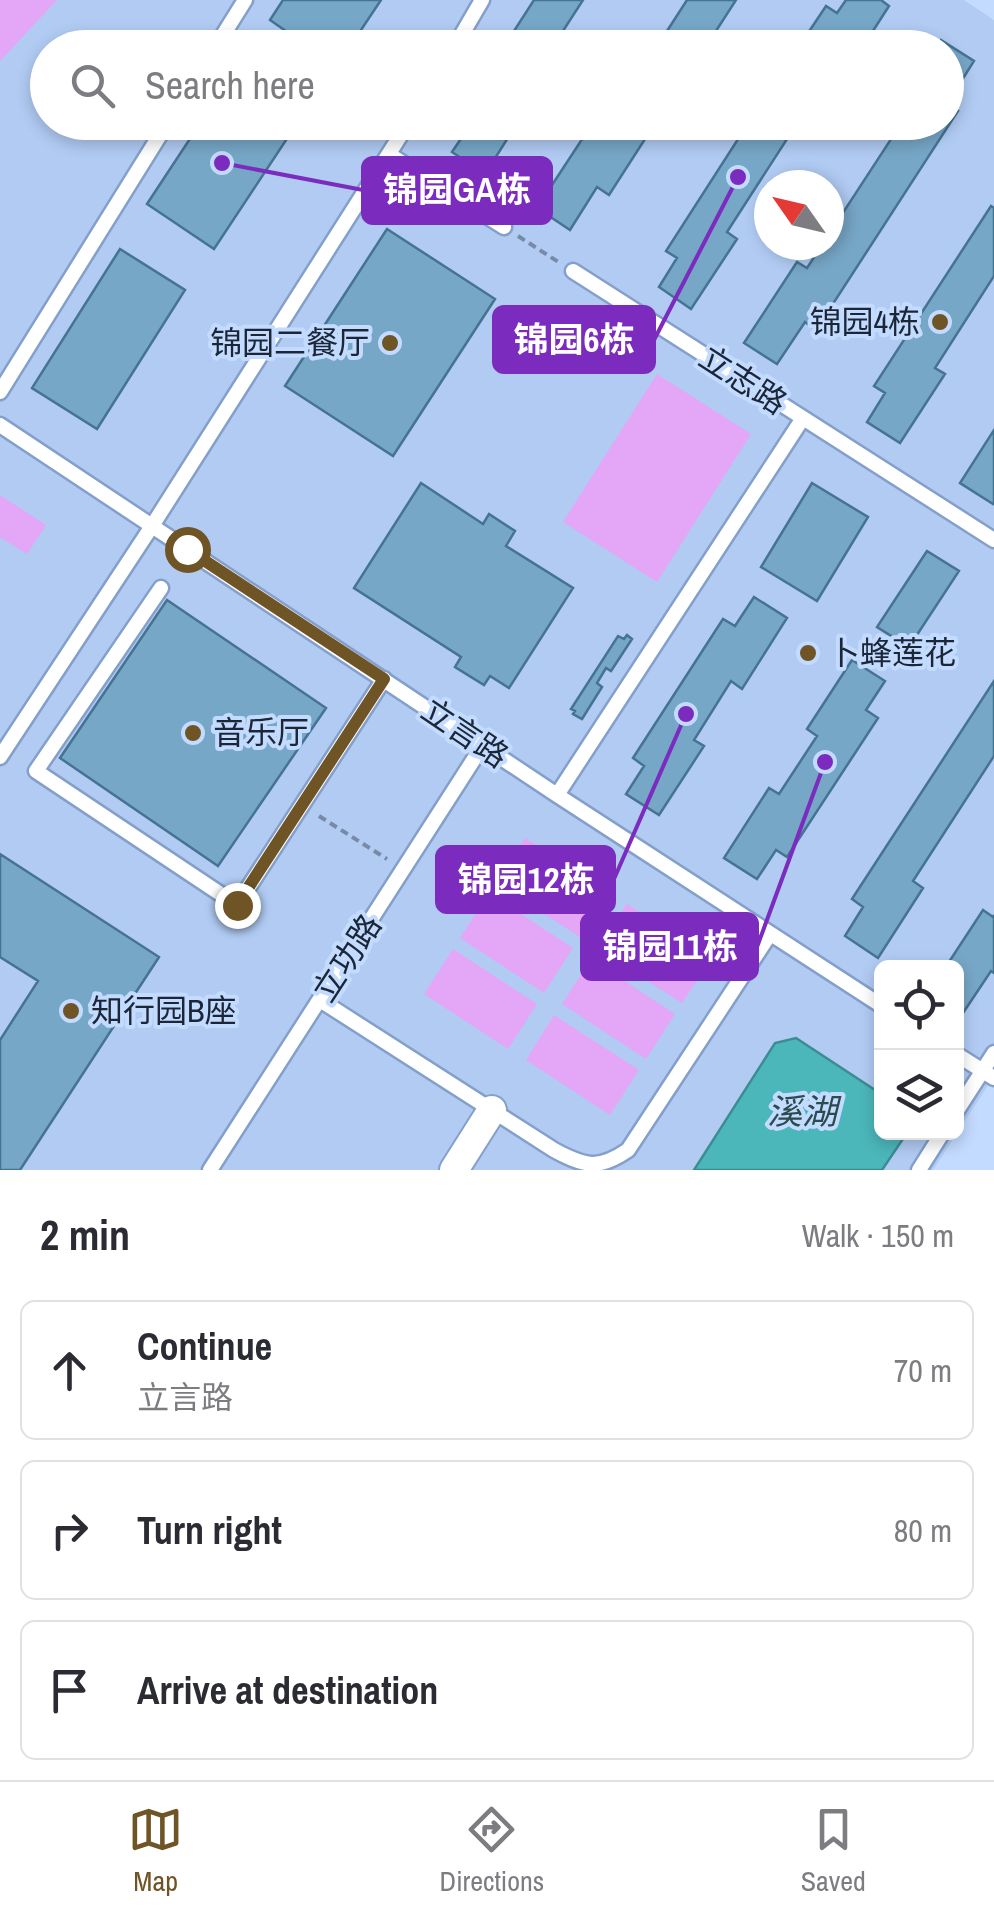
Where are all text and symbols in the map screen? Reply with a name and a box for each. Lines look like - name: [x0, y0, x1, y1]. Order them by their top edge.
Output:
- search box: [30, 30, 964, 140]
- icon: search: [65, 58, 120, 113]
- text: Search here: [145, 60, 315, 111]
- callout: 锦园GA栋: [363, 158, 551, 223]
- text: 锦园GA栋: [383, 166, 531, 213]
- north arrow: [754, 170, 844, 260]
- place label: 锦园4栋: [809, 300, 920, 343]
- callout: 锦园6栋: [494, 307, 654, 372]
- marker: 锦园4栋: [929, 311, 951, 333]
- text: 锦园6栋: [514, 316, 634, 363]
- place label: 锦园二餐厅: [210, 321, 370, 364]
- marker: 锦园二餐厅: [379, 332, 401, 354]
- street label: 立志路: [691, 335, 795, 424]
- route start: [165, 527, 211, 573]
- place label: 卜蜂莲花: [828, 631, 956, 674]
- marker: 卜蜂莲花: [797, 642, 819, 664]
- street label: 立言路: [413, 688, 517, 777]
- place label: 音乐厅: [213, 711, 309, 754]
- marker: 音乐厅: [182, 722, 204, 744]
- callout: 锦园12栋: [437, 847, 614, 912]
- text: 锦园12栋: [458, 856, 594, 903]
- route end: [215, 883, 261, 929]
- street label: 立功路: [302, 906, 391, 1010]
- callout: 锦园11栋: [582, 914, 757, 979]
- text: 锦园11栋: [602, 923, 738, 970]
- map controls: [874, 960, 964, 1140]
- button: locate: [874, 960, 964, 1050]
- place label: 知行园B座: [91, 989, 237, 1032]
- marker: 知行园B座: [60, 1000, 82, 1022]
- button: layers: [874, 1050, 964, 1140]
- water label: 溪湖: [767, 1088, 842, 1135]
- text: 2 min: [40, 1207, 130, 1263]
- text: Walk · 150 m: [802, 1214, 954, 1257]
- text: Continue: [137, 1321, 272, 1372]
- icon: ahead: [42, 1343, 97, 1398]
- text: 70 m: [894, 1349, 952, 1392]
- text: 立言路: [137, 1376, 233, 1419]
- icon: right: [42, 1503, 97, 1558]
- text: Turn right: [137, 1505, 282, 1556]
- text: 80 m: [894, 1509, 952, 1552]
- icon: arrive: [42, 1663, 97, 1718]
- text: Arrive at destination: [137, 1665, 438, 1716]
- tab: Map: [128, 1802, 183, 1900]
- tab: Directions: [440, 1802, 544, 1900]
- tab: Saved: [801, 1802, 866, 1900]

